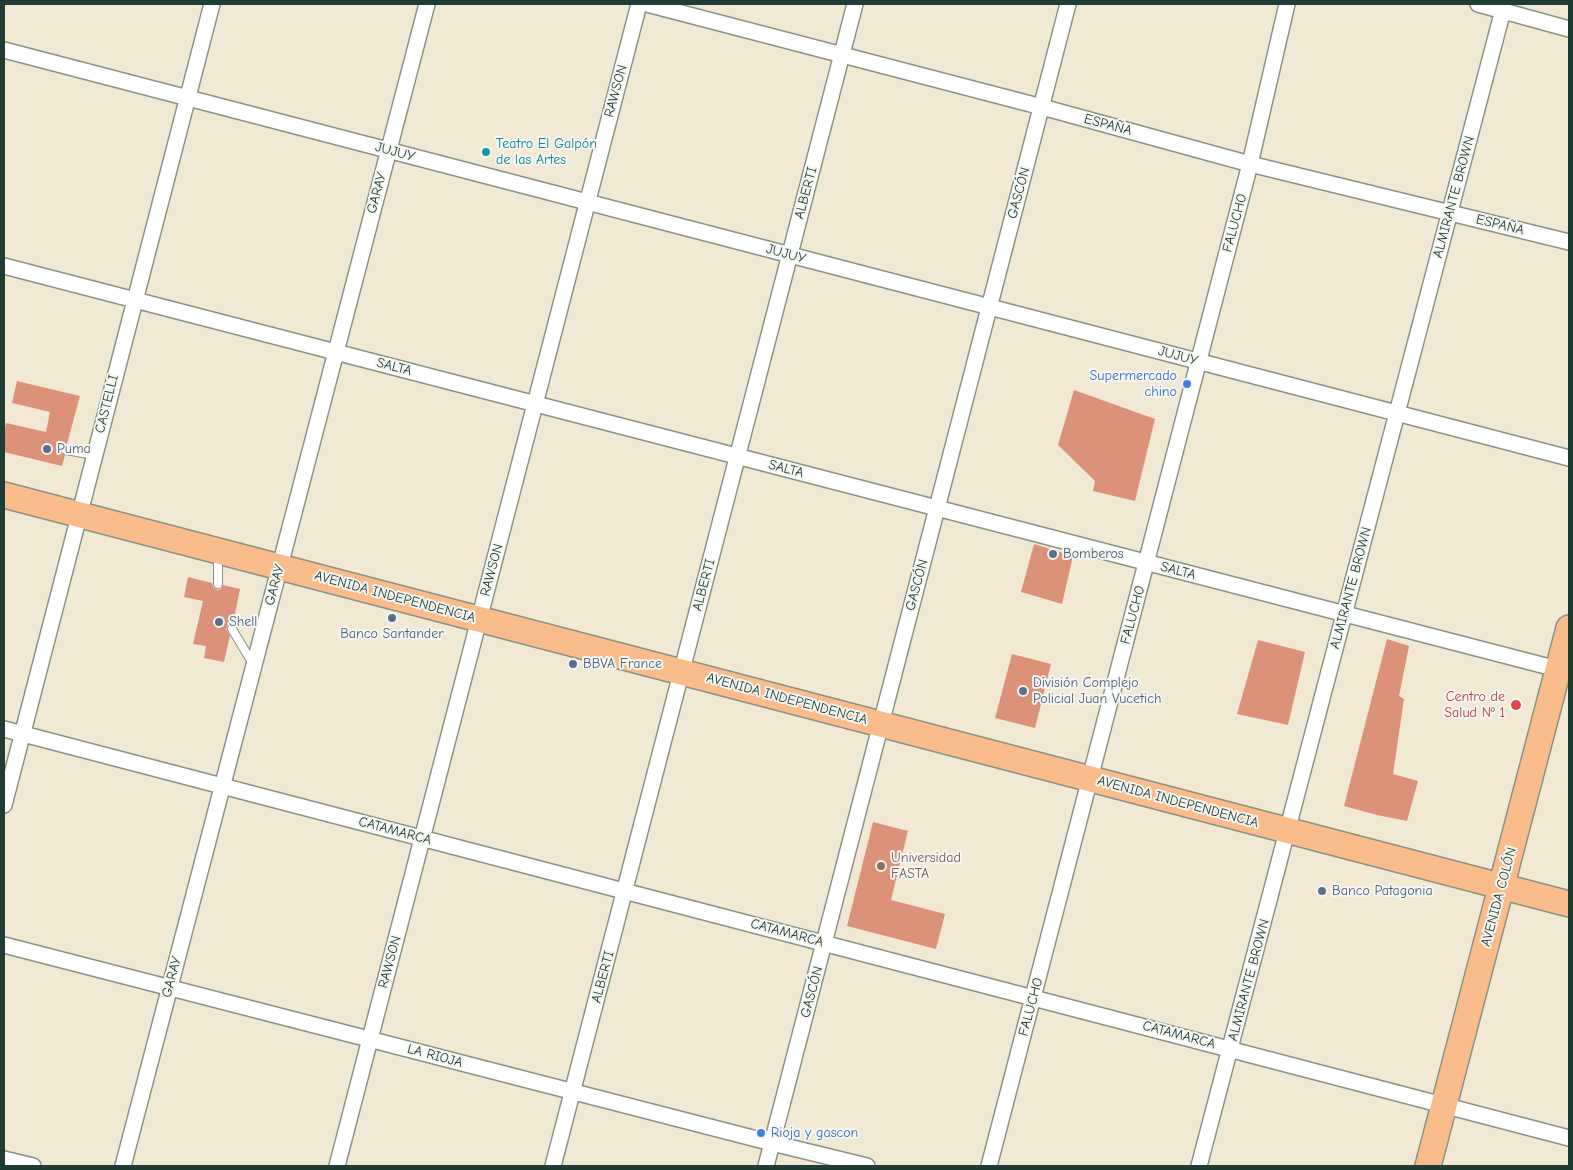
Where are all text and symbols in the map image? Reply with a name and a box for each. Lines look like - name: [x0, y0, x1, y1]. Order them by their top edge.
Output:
- street label: RAWSON: [601, 63, 631, 119]
- street label: ESPAÑA: [1082, 111, 1134, 139]
- street label: ALMIRANTE BROWN: [1430, 134, 1478, 260]
- place label: Teatro El Galpón de las Artes: [496, 136, 597, 168]
- street label: JUJUY: [373, 139, 417, 165]
- marker: Teatro El Galpón de las Artes: [480, 146, 492, 158]
- street label: ALBERTI: [791, 165, 821, 221]
- street label: GASCÓN: [1004, 165, 1034, 221]
- street label: GARAY: [363, 170, 391, 216]
- street label: FALUCHO: [1219, 192, 1251, 254]
- street label: ESPAÑA: [1474, 211, 1526, 239]
- street label: JUJUY: [764, 241, 808, 267]
- street label: JUJUY: [1156, 343, 1200, 369]
- street label: SALTA: [375, 354, 413, 380]
- place label: Supermercado chino: [1090, 368, 1177, 401]
- street label: CASTELLI: [92, 373, 122, 435]
- marker: Supermercado chino: [1181, 378, 1193, 390]
- place label: Puma: [57, 441, 91, 457]
- marker: Puma: [41, 443, 53, 455]
- street label: SALTA: [767, 456, 805, 482]
- street label: ALMIRANTE BROWN: [1327, 525, 1375, 651]
- street label: RAWSON: [477, 542, 507, 598]
- place label: Bomberos: [1063, 546, 1124, 562]
- marker: Bomberos: [1047, 548, 1059, 560]
- street label: ALBERTI: [689, 557, 719, 613]
- street label: GASCÓN: [902, 557, 932, 613]
- street label: SALTA: [1159, 558, 1197, 584]
- street label: GARAY: [261, 562, 289, 608]
- street label: AVENIDA INDEPENDENCIA: [313, 567, 477, 627]
- street label: FALUCHO: [1117, 584, 1149, 646]
- marker: Banco Santander: [386, 612, 398, 624]
- place label: Shell: [229, 614, 257, 630]
- marker: Shell: [213, 616, 225, 628]
- place label: Banco Santander: [340, 626, 444, 642]
- place label: BBVA France: [583, 656, 662, 672]
- marker: BBVA France: [567, 658, 579, 670]
- street label: AVENIDA INDEPENDENCIA: [705, 669, 869, 729]
- place label: División Complejo Policial Juan Vucetich: [1033, 675, 1161, 708]
- marker: División Complejo Policial Juan Vucetich: [1017, 685, 1029, 697]
- place label: Centro de Salud Nº 1: [1444, 689, 1505, 722]
- marker: Centro de Salud Nº 1: [1509, 698, 1523, 712]
- street label: AVENIDA INDEPENDENCIA: [1096, 772, 1260, 832]
- street label: CATAMARCA: [357, 813, 433, 849]
- street label: AVENIDA COLÓN: [1478, 845, 1520, 949]
- place label: Universidad FASTA: [891, 850, 961, 882]
- marker: Universidad FASTA: [875, 860, 887, 872]
- place label: Banco Patagonia: [1332, 883, 1433, 899]
- marker: Banco Patagonia: [1316, 885, 1328, 897]
- street label: CATAMARCA: [749, 915, 825, 951]
- street label: ALMIRANTE BROWN: [1225, 917, 1273, 1043]
- street label: RAWSON: [375, 934, 405, 990]
- street label: ALBERTI: [588, 949, 618, 1005]
- street label: GARAY: [158, 954, 186, 1000]
- street label: GASCÓN: [797, 964, 827, 1020]
- street label: FALUCHO: [1015, 976, 1047, 1038]
- street label: CATAMARCA: [1141, 1017, 1217, 1053]
- street label: LA RIOJA: [405, 1041, 465, 1071]
- place label: Rioja y gascon: [771, 1125, 858, 1141]
- marker: Rioja y gascon: [755, 1127, 767, 1139]

